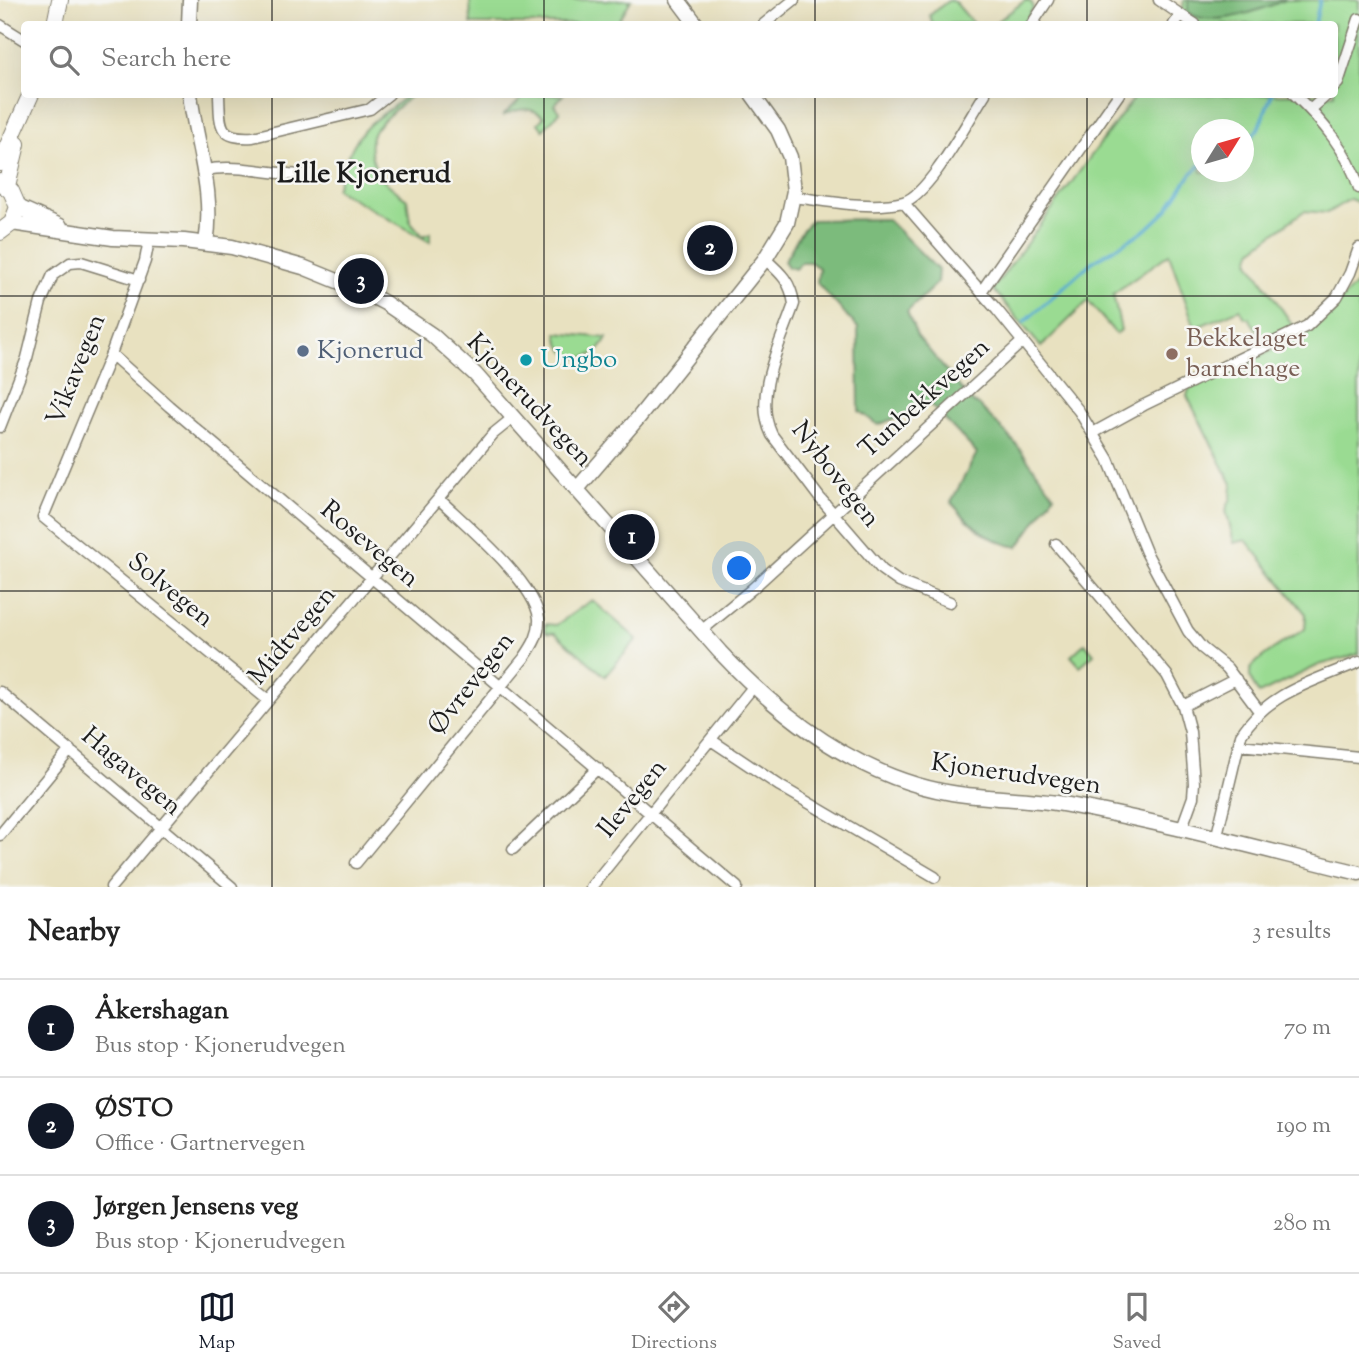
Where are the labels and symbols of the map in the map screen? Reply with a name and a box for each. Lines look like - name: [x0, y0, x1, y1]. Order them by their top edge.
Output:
- north arrow: [1191, 119, 1254, 182]
- district label: Lille Kjonerud: [277, 155, 451, 195]
- pin: 2: [687, 222, 733, 274]
- pin: 3: [338, 255, 384, 307]
- street label: Vikavegen: [38, 309, 116, 431]
- place label: Bekkelaget barnehage: [1186, 321, 1307, 388]
- street label: Kjonerudvegen: [457, 326, 601, 476]
- street label: Tunbekkvegen: [851, 330, 999, 468]
- place label: Kjonerud: [317, 333, 424, 370]
- place label: Ungbo: [540, 342, 617, 379]
- marker: Kjonerud: [295, 343, 311, 359]
- marker: Bekkelaget barnehage: [1164, 346, 1180, 362]
- marker: Ungbo: [518, 352, 534, 368]
- street label: Nybovegen: [782, 414, 888, 536]
- street label: Rosevegen: [311, 493, 427, 597]
- pin: 1: [609, 511, 655, 563]
- street label: Solvegen: [119, 545, 221, 637]
- your location: [722, 551, 756, 585]
- street label: Midtvegen: [240, 578, 346, 694]
- street label: Øvrevegen: [420, 624, 524, 744]
- street label: Hagavegen: [73, 719, 189, 825]
- street label: Kjonerudvegen: [929, 745, 1103, 805]
- street label: Ilevegen: [590, 752, 676, 846]

